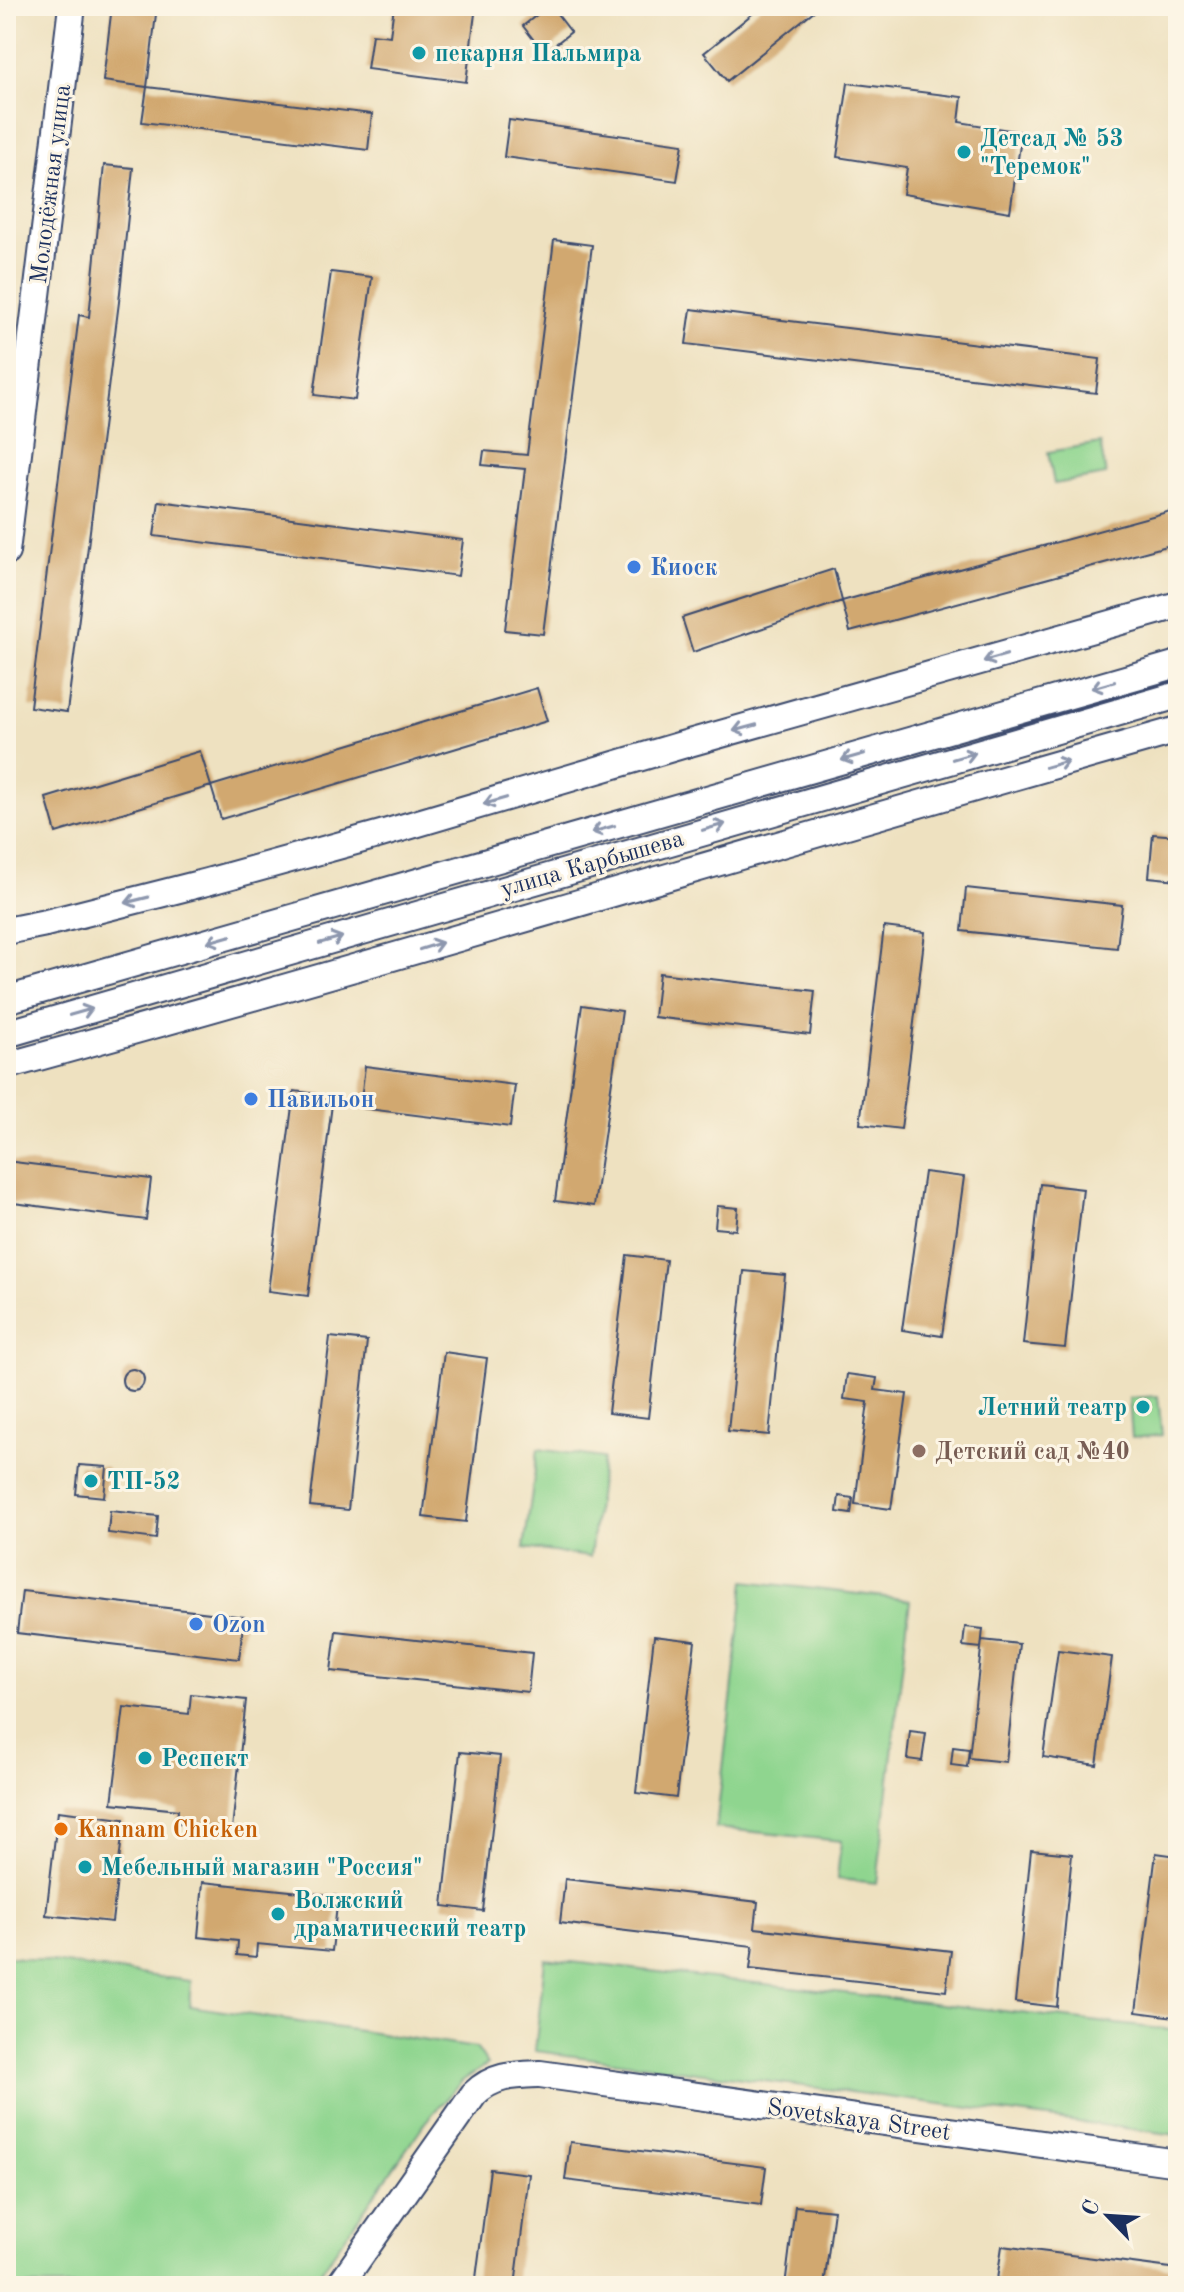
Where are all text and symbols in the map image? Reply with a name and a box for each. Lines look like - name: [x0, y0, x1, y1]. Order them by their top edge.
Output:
- place label: пекарня Пальмира: [435, 43, 641, 67]
- marker: пекарня Пальмира: [410, 44, 428, 62]
- street label: Молодёжная улица: [28, 83, 76, 285]
- place label: Детсад № 53 "Теремок": [980, 127, 1123, 180]
- marker: Детсад № 53 "Теремок": [955, 143, 973, 161]
- place label: Киоск: [650, 557, 718, 581]
- marker: Киоск: [625, 558, 643, 576]
- one-way arrow: [983, 651, 1009, 666]
- one-way arrow: [1091, 679, 1116, 693]
- one-way arrow: [733, 721, 759, 736]
- one-way arrow: [951, 748, 977, 763]
- one-way arrow: [841, 750, 867, 765]
- one-way arrow: [1044, 756, 1070, 771]
- one-way arrow: [483, 794, 509, 809]
- one-way arrow: [701, 819, 727, 834]
- one-way arrow: [591, 822, 617, 837]
- street label: улица Карбышева: [498, 827, 687, 903]
- one-way arrow: [124, 893, 150, 908]
- one-way arrow: [317, 932, 343, 947]
- one-way arrow: [206, 933, 232, 948]
- one-way arrow: [418, 938, 444, 953]
- one-way arrow: [67, 1004, 93, 1019]
- place label: Павильон: [267, 1089, 374, 1113]
- marker: Павильон: [242, 1090, 260, 1108]
- place label: Летний театр: [978, 1397, 1127, 1421]
- marker: Летний театр: [1134, 1398, 1152, 1416]
- place label: Детский сад №40: [935, 1441, 1130, 1465]
- marker: Детский сад №40: [910, 1442, 928, 1460]
- place label: ТП-52: [107, 1470, 180, 1495]
- marker: ТП-52: [82, 1472, 100, 1490]
- place label: Ozon: [212, 1614, 266, 1638]
- marker: Ozon: [187, 1615, 205, 1633]
- place label: Респект: [161, 1748, 249, 1772]
- marker: Респект: [136, 1749, 154, 1767]
- place label: Kannam Chicken: [77, 1819, 258, 1843]
- marker: Kannam Chicken: [52, 1820, 70, 1838]
- place label: Мебельный магазин "Россия": [101, 1857, 422, 1881]
- marker: Мебельный магазин "Россия": [76, 1858, 94, 1876]
- place label: Волжский драматический театр: [294, 1890, 526, 1942]
- marker: Волжский драматический театр: [269, 1905, 287, 1923]
- street label: Sovetskaya Street: [765, 2096, 952, 2146]
- north arrow: [1068, 2176, 1148, 2256]
- text: С: [1079, 2197, 1105, 2220]

